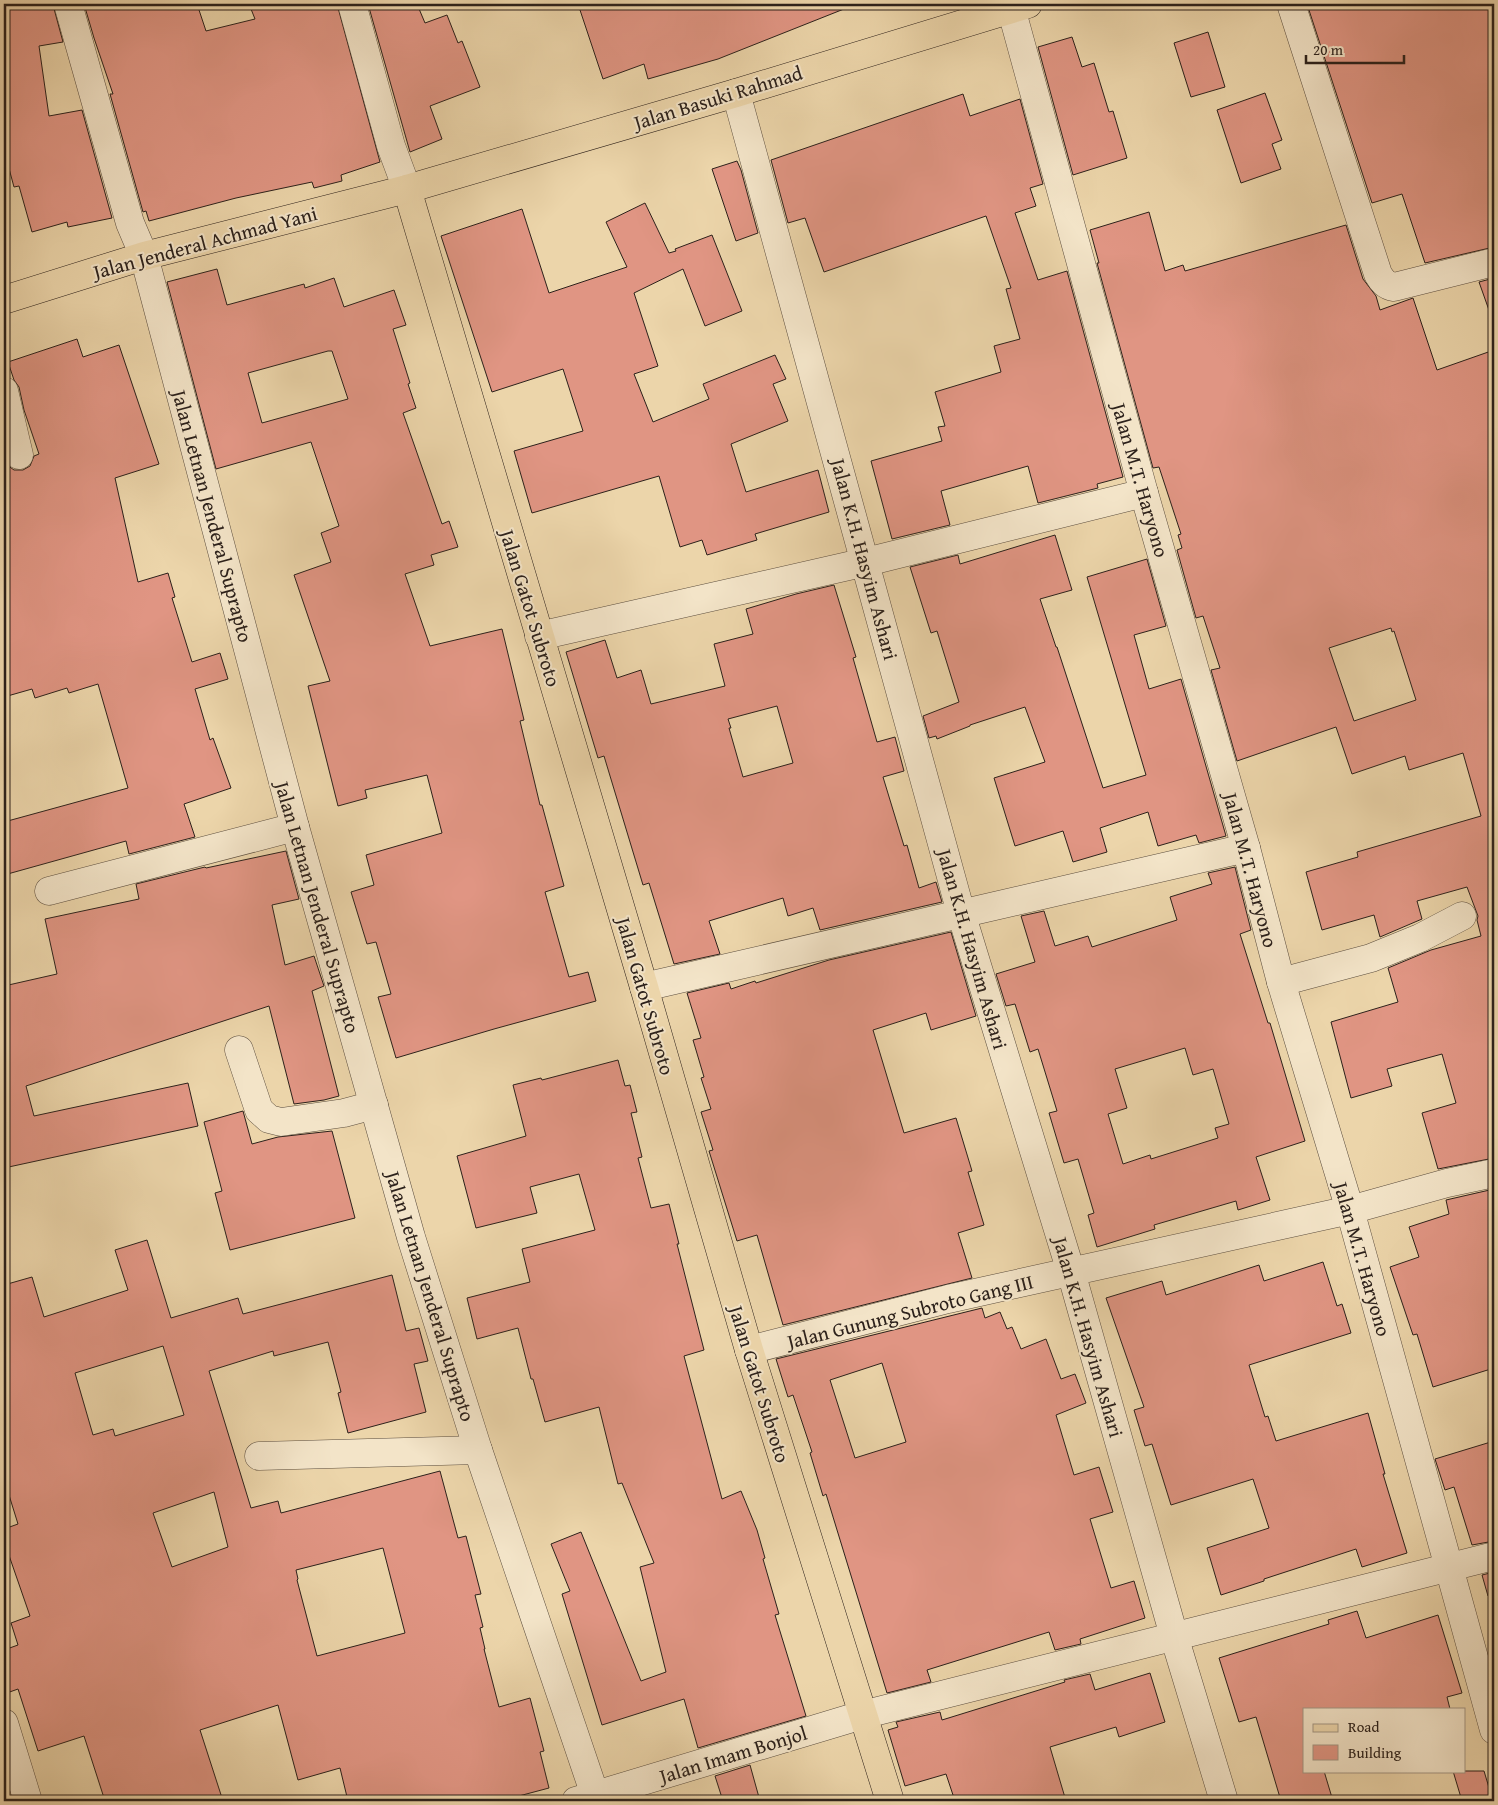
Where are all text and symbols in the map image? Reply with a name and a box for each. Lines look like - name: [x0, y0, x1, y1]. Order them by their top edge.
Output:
- scale bar: [1306, 32, 1403, 64]
- text: 20 m: [1313, 39, 1344, 60]
- street label: Jalan Basuki Rahmad: [627, 57, 806, 137]
- street label: Jalan Jenderal Achmad Yani: [87, 198, 321, 287]
- street label: Jalan Letnan Jenderal Suprapto: [165, 384, 261, 646]
- street label: Jalan M.T. Haryono: [1104, 397, 1177, 560]
- street label: Jalan K.H. Hasyim Ashari: [823, 452, 906, 663]
- street label: Jalan Gatot Subroto: [492, 523, 569, 690]
- street label: Jalan Letnan Jenderal Suprapto: [267, 775, 368, 1036]
- street label: Jalan M.T. Haryono: [1216, 787, 1286, 951]
- street label: Jalan K.H. Hasyim Ashari: [930, 843, 1016, 1053]
- street label: Jalan Gatot Subroto: [609, 911, 682, 1078]
- street label: Jalan Letnan Jenderal Suprapto: [378, 1164, 483, 1425]
- street label: Jalan M.T. Haryono: [1326, 1176, 1399, 1339]
- street label: Jalan K.H. Hasyim Ashari: [1046, 1231, 1132, 1441]
- street label: Jalan Gunung Subroto Gang III: [781, 1266, 1036, 1356]
- street label: Jalan Gatot Subroto: [721, 1299, 798, 1466]
- legend: [1303, 1708, 1466, 1772]
- text: Road: [1348, 1716, 1379, 1737]
- street label: Jalan Imam Bonjol: [653, 1718, 811, 1791]
- text: Building: [1348, 1742, 1402, 1763]

